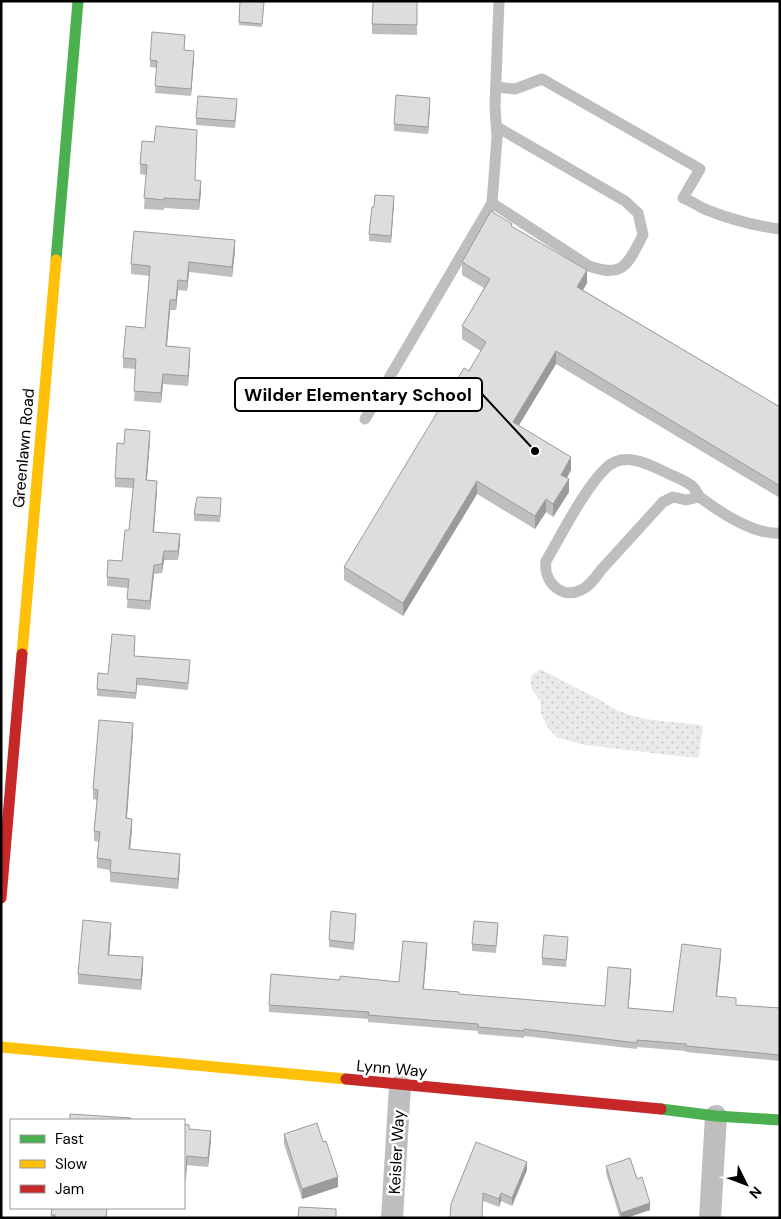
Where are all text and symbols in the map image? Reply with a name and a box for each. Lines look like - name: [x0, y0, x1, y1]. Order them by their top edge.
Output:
- callout: Wilder Elementary School: [235, 378, 482, 411]
- text: Wilder Elementary School: [244, 383, 472, 407]
- street label: Greenlawn Road: [8, 387, 39, 509]
- street label: Lynn Way: [356, 1055, 428, 1082]
- street label: Keisler Way: [384, 1109, 409, 1195]
- legend: [10, 1119, 185, 1209]
- text: Fast: [55, 1129, 84, 1149]
- text: Slow: [55, 1154, 88, 1174]
- north arrow: [721, 1159, 771, 1209]
- text: Jam: [55, 1179, 84, 1199]
- text: N: [746, 1183, 766, 1203]

